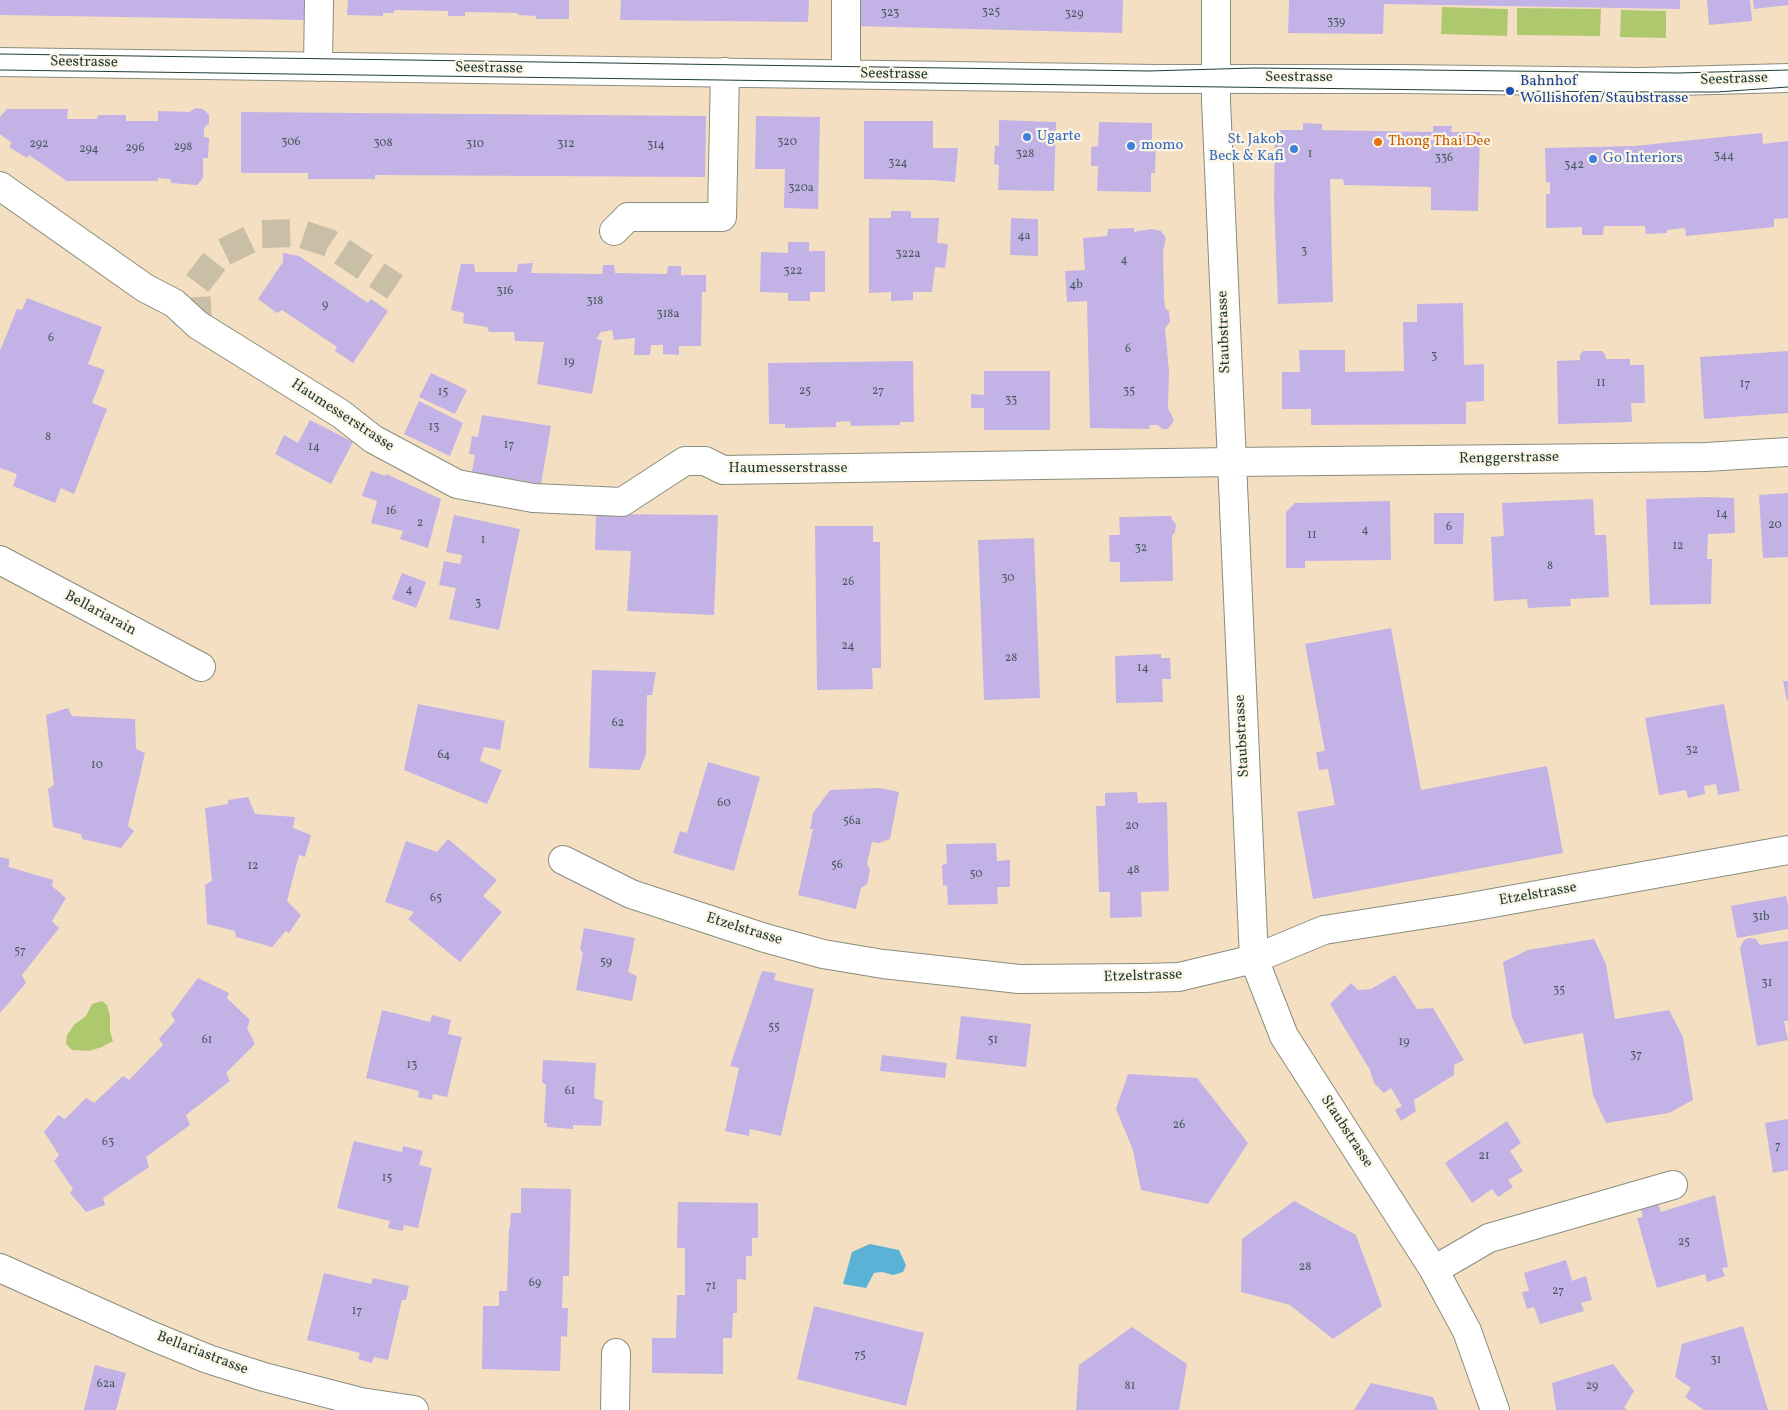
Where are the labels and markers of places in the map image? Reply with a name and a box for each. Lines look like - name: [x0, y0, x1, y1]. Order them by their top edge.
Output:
- place label: Bahnhof Wollishofen/Staubstrasse: [1520, 73, 1688, 108]
- marker: Bahnhof Wollishofen/Staubstrasse: [1504, 85, 1516, 97]
- place label: Ugarte: [1037, 128, 1081, 146]
- marker: Ugarte: [1021, 131, 1033, 143]
- place label: St. Jakob Beck & Kafi: [1209, 131, 1284, 166]
- place label: Thong Thai Dee: [1388, 133, 1491, 151]
- marker: Thong Thai Dee: [1372, 136, 1384, 148]
- place label: momo: [1141, 137, 1184, 155]
- marker: momo: [1125, 140, 1137, 152]
- marker: St. Jakob Beck & Kafi: [1288, 143, 1300, 155]
- place label: Go Interiors: [1603, 150, 1683, 168]
- marker: Go Interiors: [1587, 153, 1599, 165]

